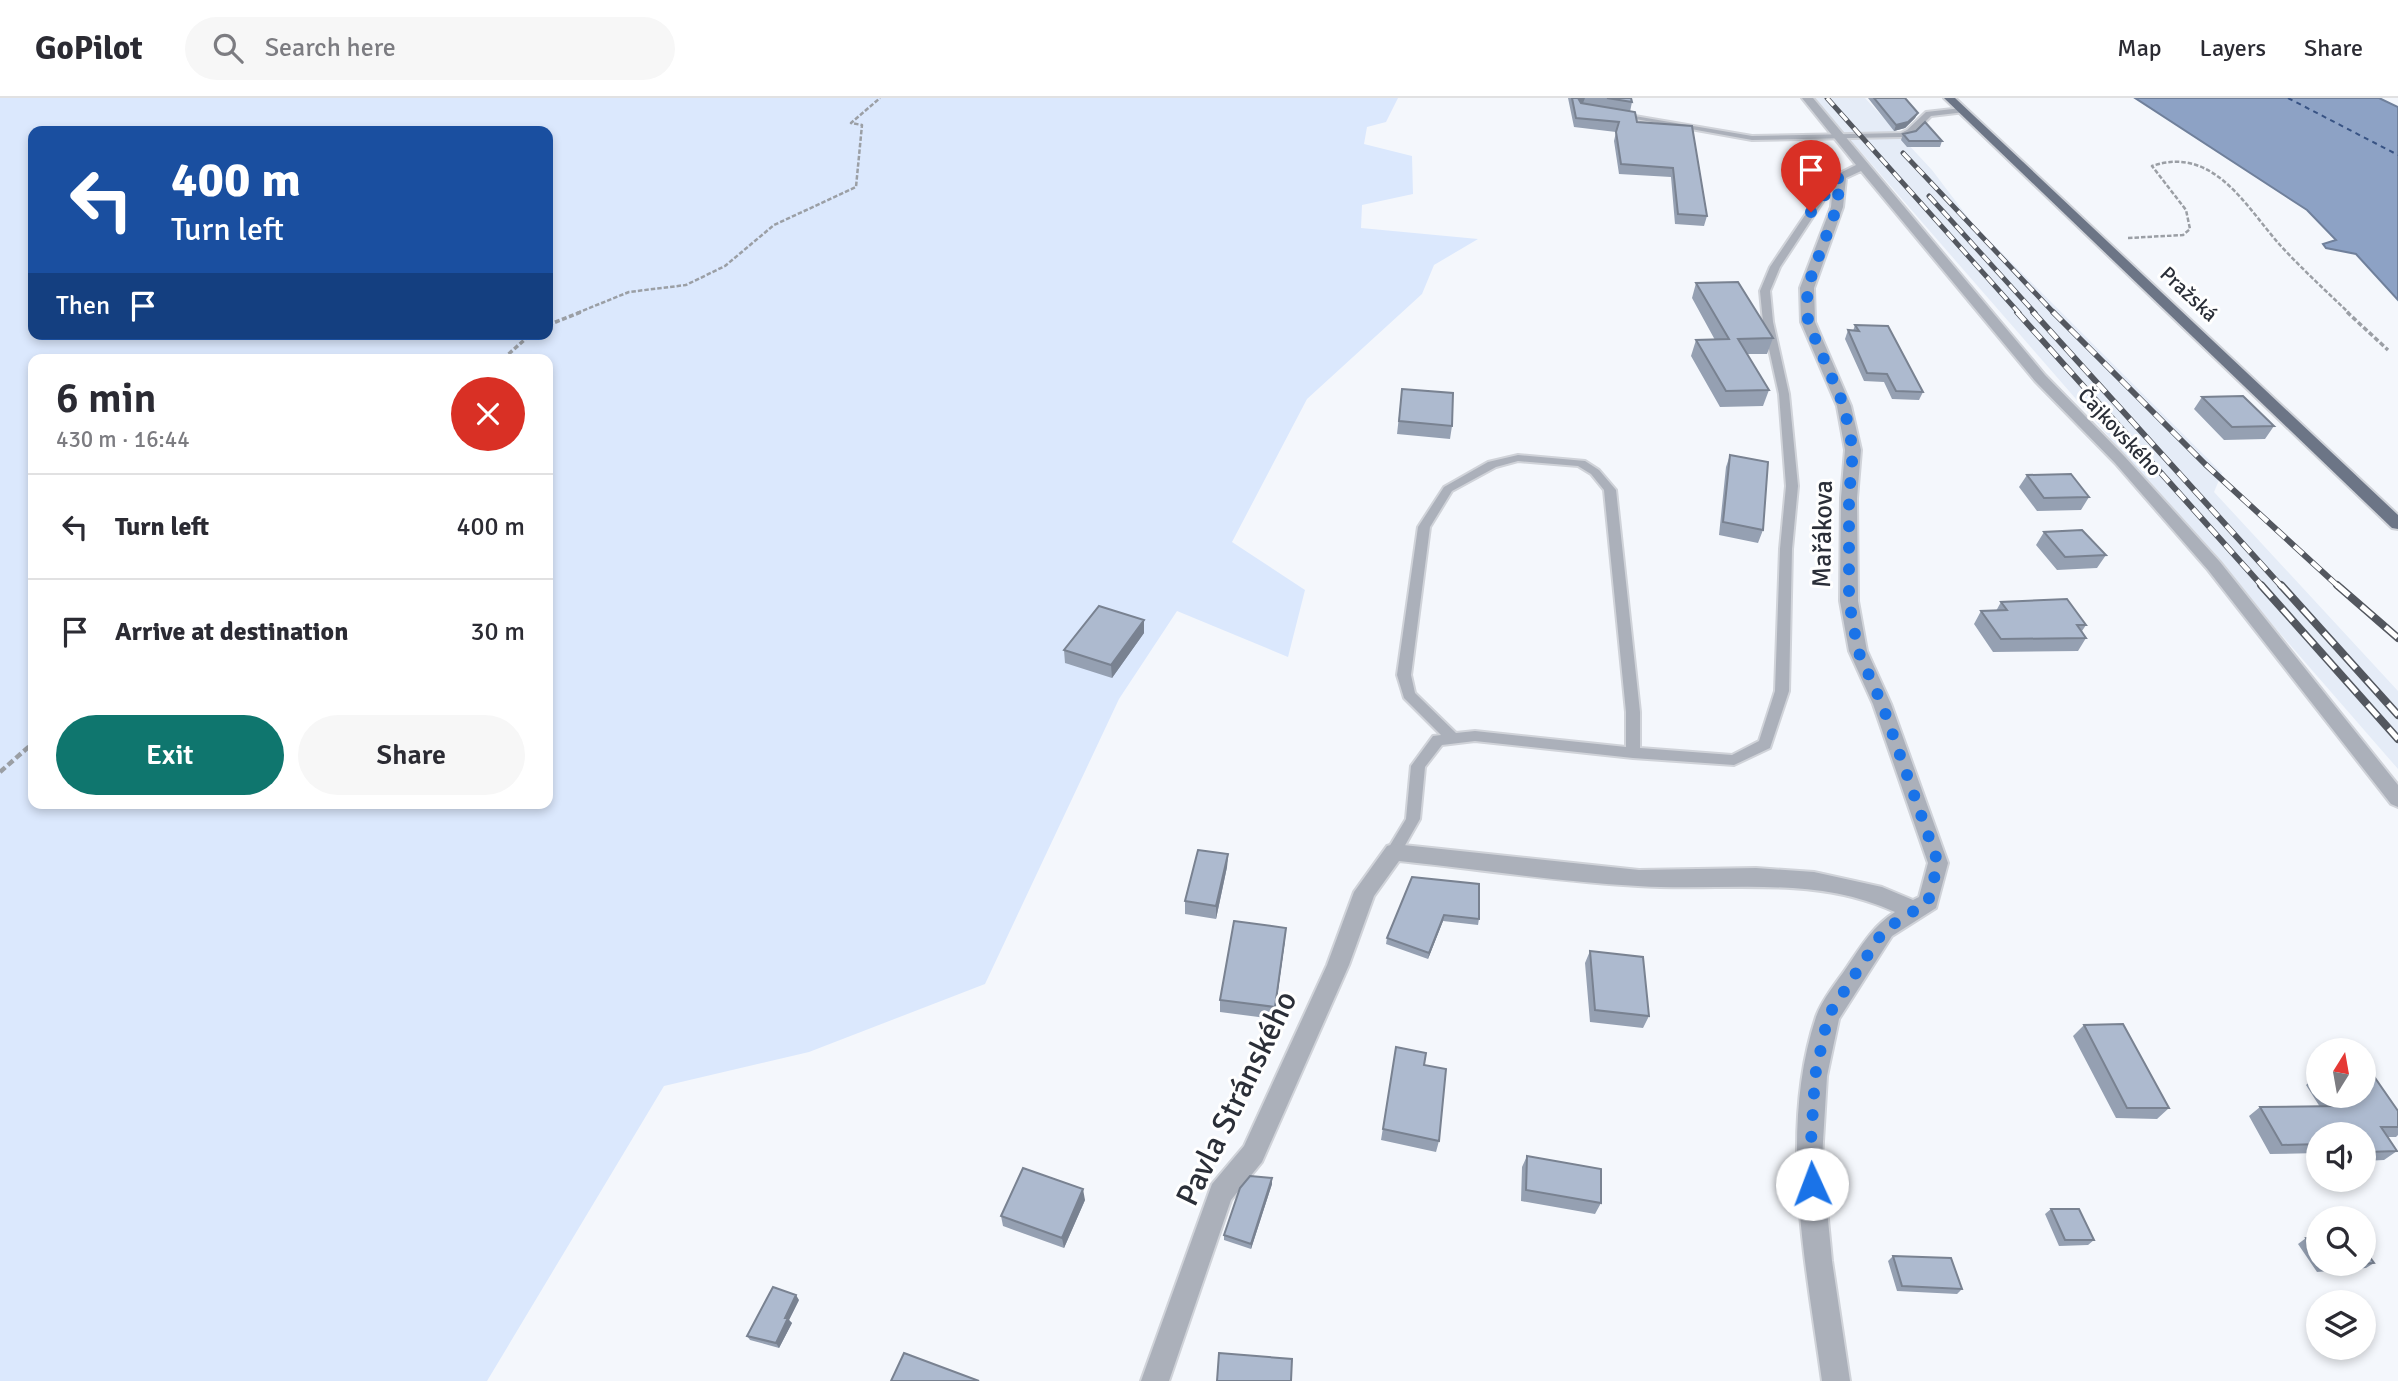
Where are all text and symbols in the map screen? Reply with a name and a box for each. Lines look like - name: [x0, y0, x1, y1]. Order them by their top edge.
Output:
- search box: [185, 17, 675, 80]
- text: GoPilot: [35, 28, 143, 69]
- icon: search: [209, 29, 247, 67]
- text: Search here: [265, 32, 396, 64]
- text: Map: [2117, 33, 2162, 63]
- text: Layers: [2200, 33, 2266, 63]
- text: Share: [2304, 33, 2363, 63]
- pin: [1781, 140, 1841, 212]
- text: 400 m: [171, 150, 301, 210]
- icon: arrive: [1792, 151, 1830, 189]
- icon: left: [56, 154, 147, 245]
- text: Turn left: [171, 210, 284, 249]
- street label: Pražská: [2155, 261, 2223, 327]
- icon: arrive: [124, 287, 162, 325]
- text: Then: [56, 290, 110, 322]
- text: 6 min: [56, 373, 157, 424]
- button: close: [451, 377, 525, 451]
- street label: Čajkovského: [2072, 382, 2168, 482]
- text: 430 m · 16:44: [56, 425, 190, 454]
- street label: Mařákova: [1806, 480, 1840, 588]
- icon: left: [56, 508, 94, 546]
- text: Turn left: [115, 511, 209, 543]
- text: 400 m: [456, 511, 525, 543]
- icon: arrive: [56, 613, 94, 651]
- text: Arrive at destination: [115, 616, 348, 648]
- text: 30 m: [470, 616, 525, 648]
- button: Exit: [56, 715, 284, 795]
- button: Share: [298, 715, 525, 795]
- street label: Pavla Stránského: [1168, 984, 1305, 1212]
- north arrow: [2306, 1038, 2376, 1108]
- map controls: [2306, 1038, 2376, 1360]
- button: sound: [2306, 1122, 2376, 1192]
- position arrow: [1775, 1147, 1849, 1221]
- button: search: [2306, 1206, 2376, 1276]
- button: layers: [2306, 1290, 2376, 1360]

